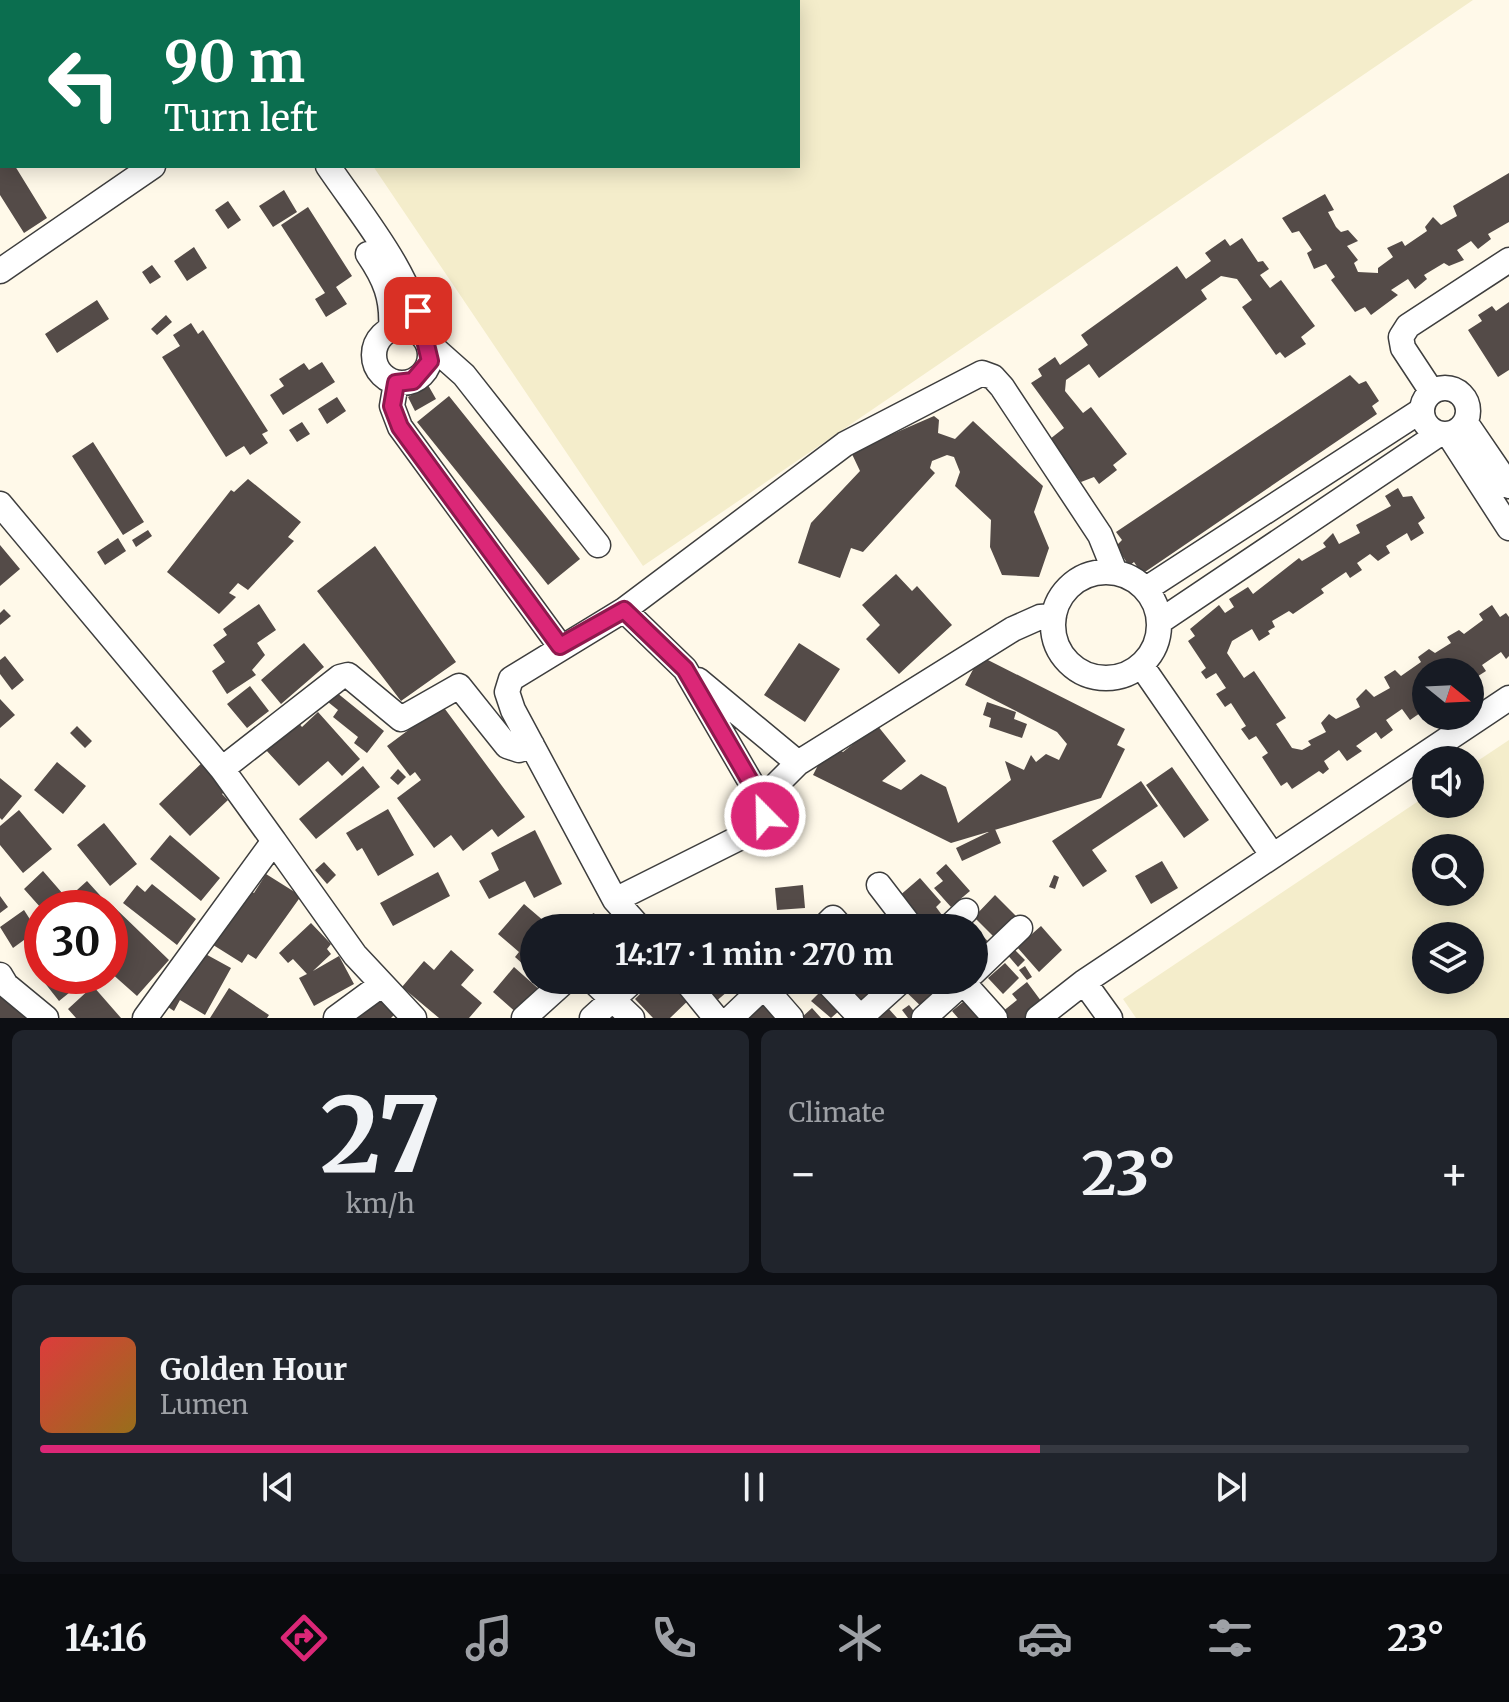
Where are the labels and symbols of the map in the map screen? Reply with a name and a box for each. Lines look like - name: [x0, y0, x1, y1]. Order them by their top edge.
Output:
- pin: [384, 277, 452, 345]
- north arrow: [1412, 658, 1484, 730]
- position arrow: [723, 774, 807, 858]
- speed limit sign: 30: [24, 890, 128, 994]

